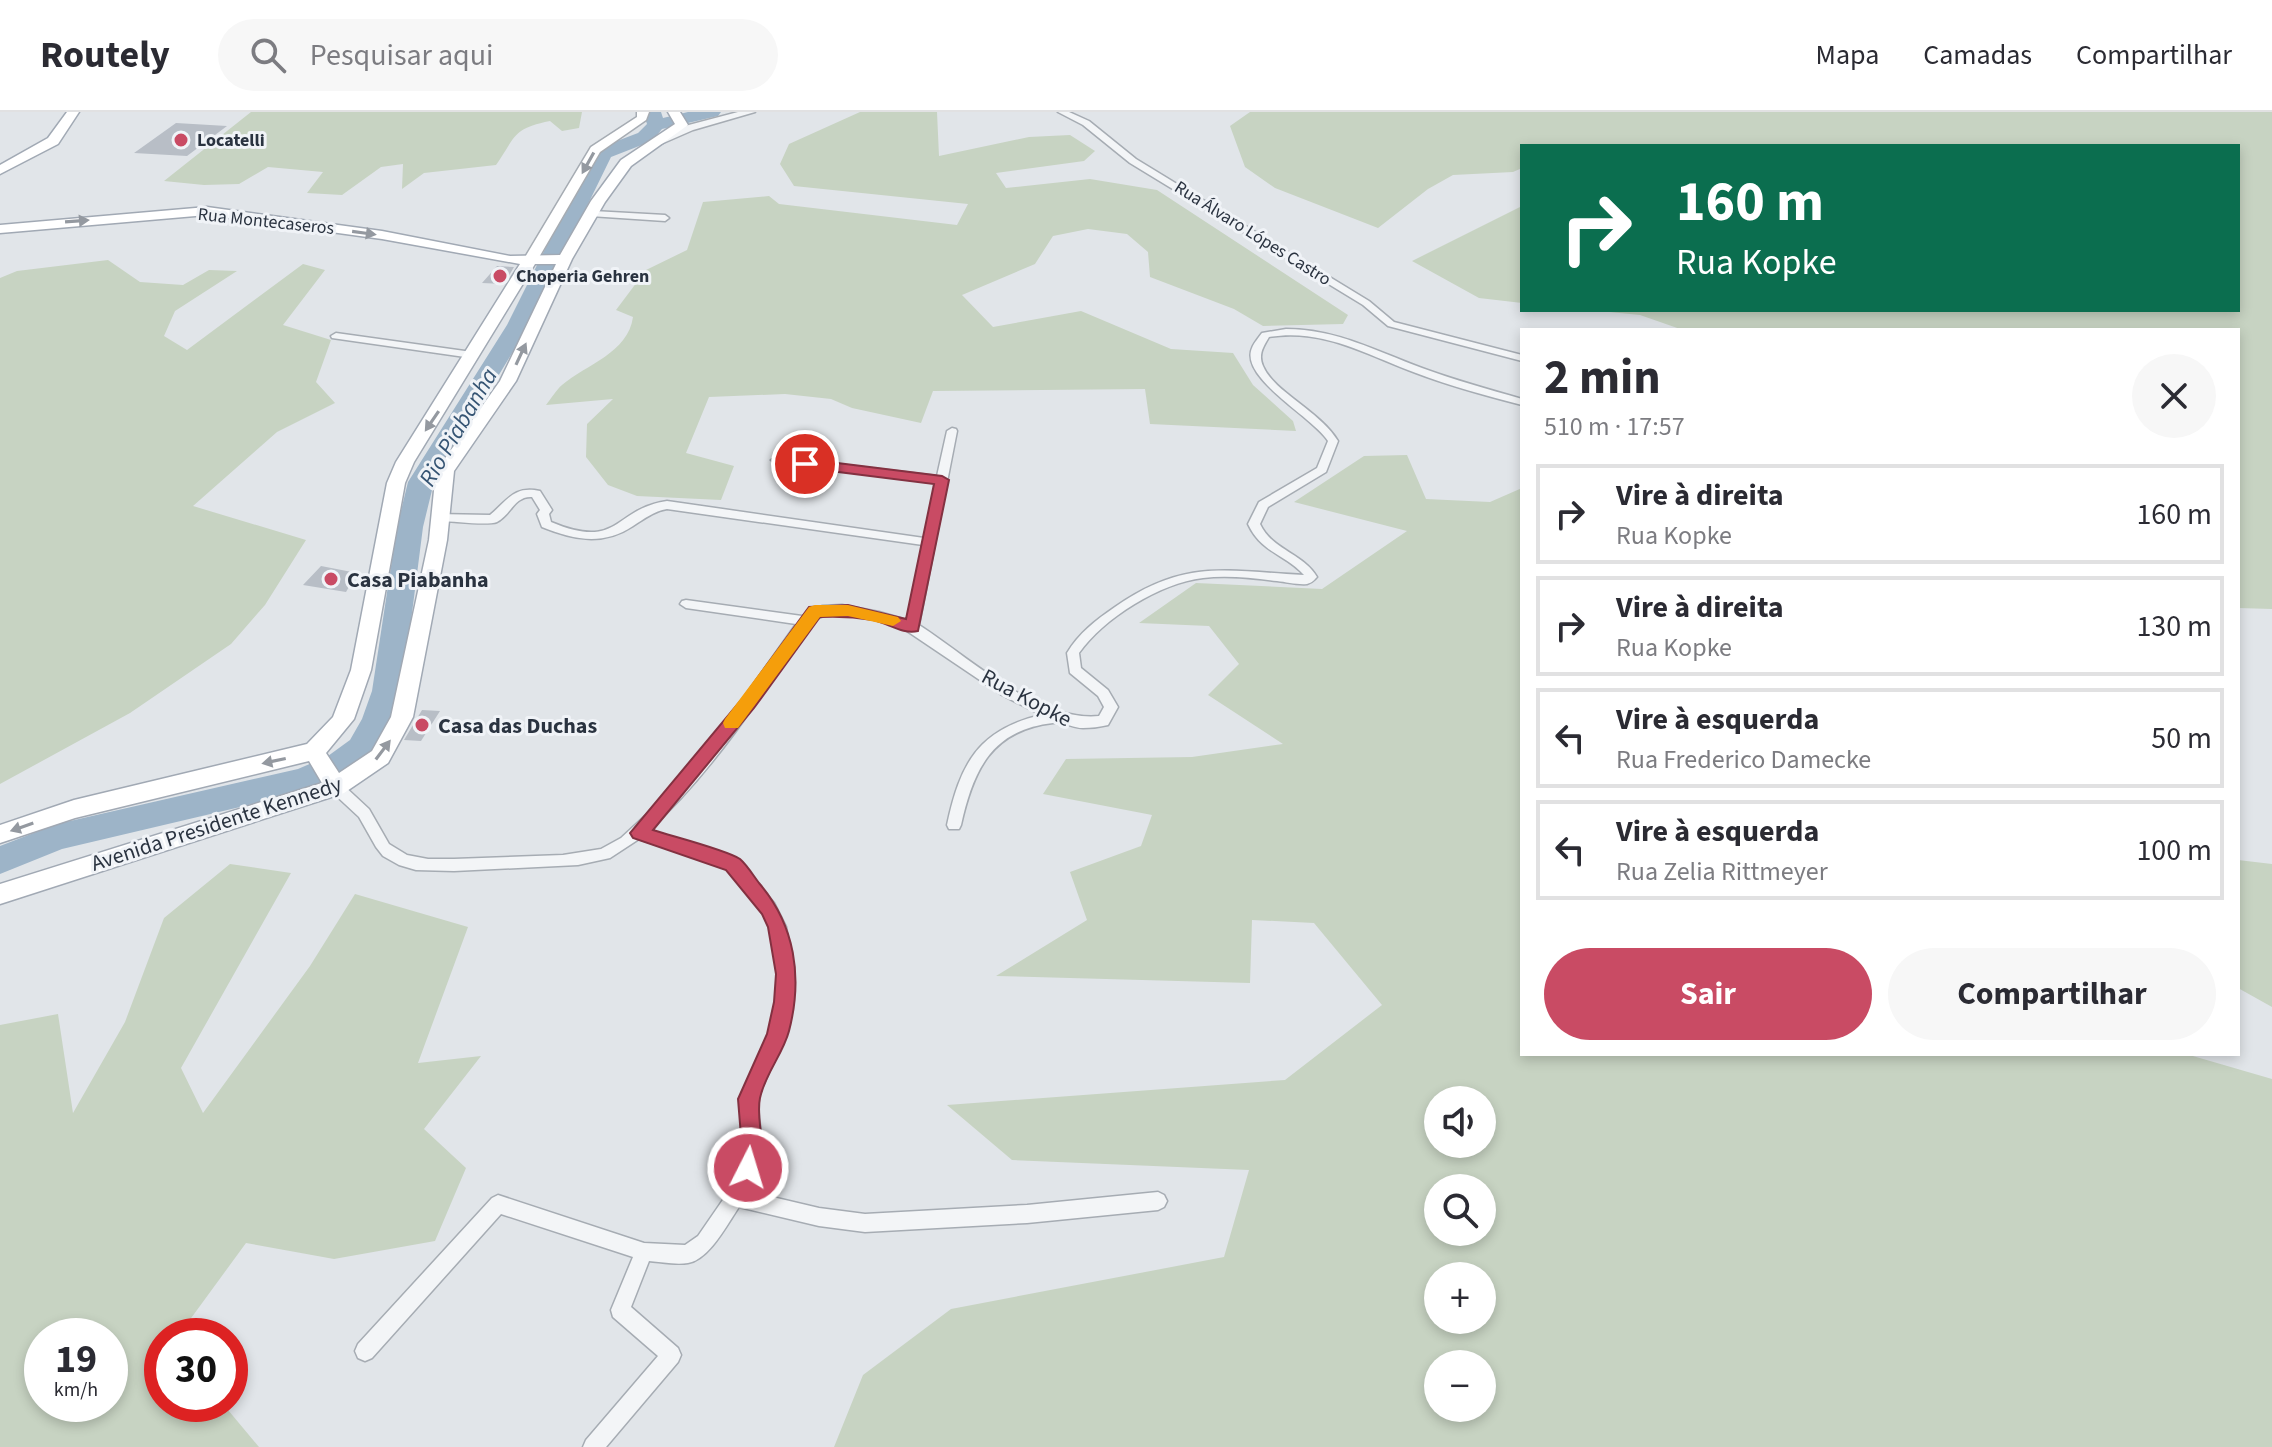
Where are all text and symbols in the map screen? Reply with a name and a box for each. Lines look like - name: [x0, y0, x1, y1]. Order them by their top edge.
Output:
- search box: [218, 19, 778, 91]
- text: Routely: [40, 28, 170, 82]
- icon: search: [246, 33, 290, 77]
- text: Pesquisar aqui: [310, 34, 493, 77]
- text: Mapa: [1816, 35, 1879, 75]
- text: Camadas: [1923, 35, 2032, 75]
- text: Compartilhar: [2076, 35, 2232, 75]
- place label: Locatelli: [197, 128, 265, 153]
- marker: Locatelli: [172, 131, 190, 149]
- one-way arrow: [581, 152, 595, 175]
- text: 160 m: [1676, 163, 1824, 242]
- street label: Rua Álvaro Lópes Castro: [1170, 175, 1336, 292]
- icon: right: [1544, 176, 1648, 280]
- street label: Rua Montecaseros: [196, 202, 335, 241]
- one-way arrow: [65, 214, 90, 227]
- one-way arrow: [352, 227, 377, 240]
- text: Rua Kopke: [1676, 237, 1837, 288]
- place label: Choperia Gehren: [516, 264, 649, 289]
- marker: Choperia Gehren: [491, 267, 509, 285]
- one-way arrow: [514, 342, 528, 366]
- text: 2 min: [1544, 344, 1661, 412]
- button: close: [2132, 354, 2216, 438]
- water label: Rio Piabanha: [410, 361, 507, 493]
- text: 510 m · 17:57: [1544, 408, 1685, 445]
- one-way arrow: [425, 410, 440, 431]
- pin: [771, 430, 839, 498]
- icon: arrive: [783, 442, 827, 486]
- text: Vire à direita: [1616, 474, 1784, 517]
- icon: right: [1548, 492, 1592, 536]
- text: 160 m: [2136, 493, 2212, 536]
- text: Rua Kopke: [1616, 517, 1732, 554]
- place label: Casa Piabanha: [347, 564, 489, 596]
- marker: Casa Piabanha: [322, 570, 340, 588]
- text: Vire à direita: [1616, 586, 1784, 629]
- icon: right: [1548, 604, 1592, 648]
- text: 130 m: [2136, 605, 2212, 648]
- text: Rua Kopke: [1616, 629, 1732, 666]
- street label: Rua Kopke: [976, 661, 1077, 735]
- text: Vire à esquerda: [1616, 698, 1819, 741]
- place label: Casa das Duchas: [438, 710, 597, 742]
- marker: Casa das Duchas: [413, 716, 431, 734]
- icon: left: [1548, 716, 1592, 760]
- text: 50 m: [2151, 717, 2212, 760]
- one-way arrow: [375, 740, 391, 760]
- text: Rua Frederico Damecke: [1616, 741, 1871, 778]
- one-way arrow: [261, 755, 286, 768]
- street label: Avenida Presidente Kennedy: [87, 768, 347, 880]
- text: Vire à esquerda: [1616, 810, 1819, 853]
- one-way arrow: [10, 821, 34, 833]
- icon: left: [1548, 828, 1592, 872]
- text: 100 m: [2136, 829, 2212, 872]
- text: Rua Zelia Rittmeyer: [1616, 853, 1828, 890]
- button: Sair: [1544, 948, 1872, 1040]
- button: Compartilhar: [1888, 948, 2216, 1040]
- map controls: [1424, 1086, 1496, 1422]
- button: sound: [1424, 1086, 1496, 1158]
- position arrow: [706, 1126, 790, 1210]
- button: search: [1424, 1174, 1496, 1246]
- button: +: [1424, 1262, 1496, 1334]
- speed limit sign: 30: [144, 1318, 248, 1422]
- text: 19: [55, 1331, 97, 1388]
- button: −: [1424, 1350, 1496, 1422]
- text: km/h: [54, 1376, 98, 1404]

